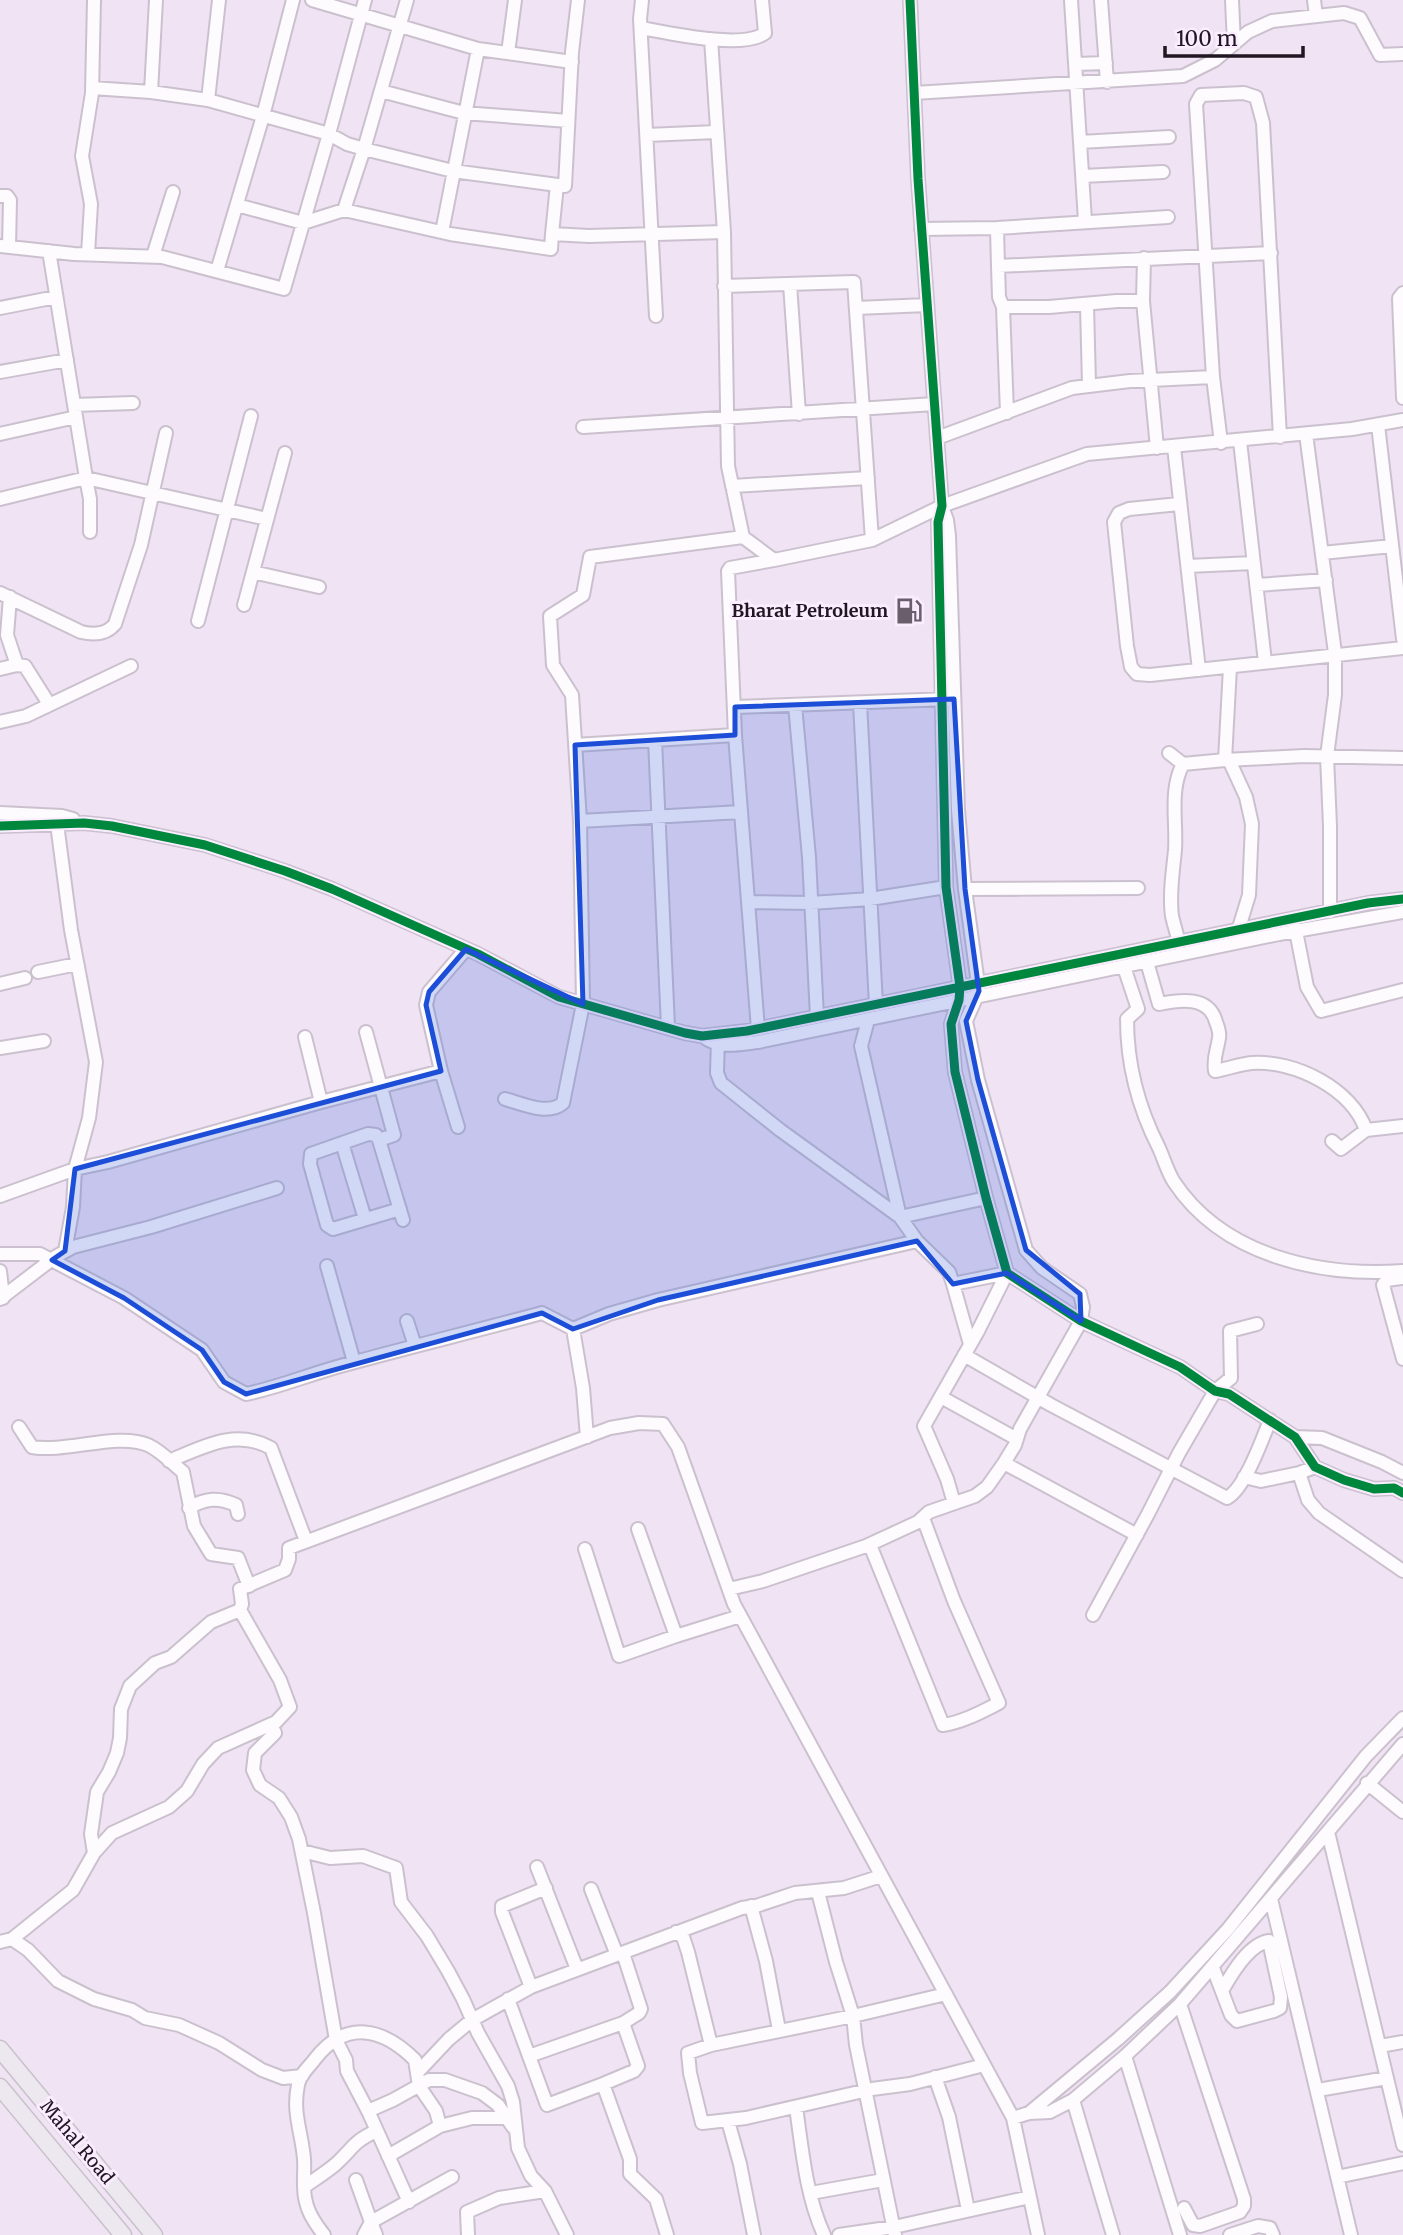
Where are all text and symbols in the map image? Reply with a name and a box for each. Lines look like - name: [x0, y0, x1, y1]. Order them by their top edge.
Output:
- scale bar: [1165, 14, 1303, 58]
- text: 100 m: [1176, 25, 1238, 52]
- fuel station icon: Bharat Petroleum: [894, 596, 924, 626]
- place label: Bharat Petroleum: [732, 599, 888, 622]
- street label: Mahal Road: [36, 2095, 119, 2189]

